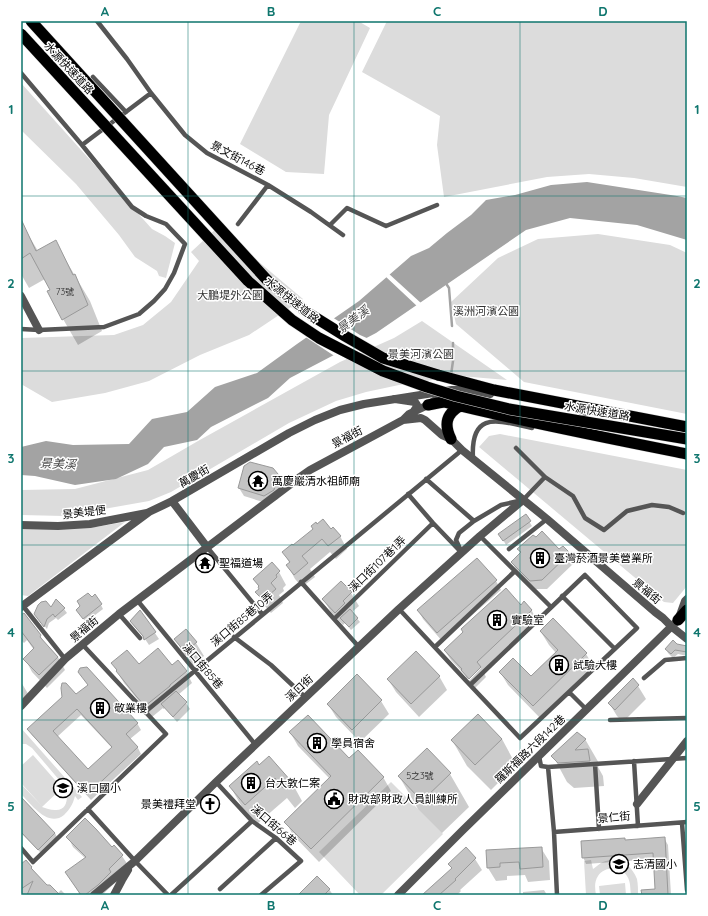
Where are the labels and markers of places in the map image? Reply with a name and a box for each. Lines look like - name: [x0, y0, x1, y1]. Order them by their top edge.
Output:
- temple icon: 萬慶巖清水祖師廟: [247, 470, 269, 492]
- place label: 萬慶巖清水祖師廟: [272, 474, 360, 488]
- building icon: 臺灣菸酒景美營業所: [529, 547, 551, 569]
- place label: 臺灣菸酒景美營業所: [554, 551, 653, 565]
- temple icon: 聖福道場: [194, 552, 216, 574]
- place label: 聖福道場: [219, 556, 263, 570]
- building icon: 實驗室: [486, 609, 508, 631]
- place label: 實驗室: [511, 613, 544, 627]
- building icon: 試驗大樓: [548, 654, 570, 676]
- place label: 試驗大樓: [573, 658, 617, 672]
- building icon: 敬業樓: [89, 697, 111, 719]
- place label: 敬業樓: [114, 701, 147, 715]
- building icon: 學員宿舍: [306, 732, 328, 754]
- place label: 學員宿舍: [331, 736, 375, 750]
- building icon: 台大敦仁案: [240, 772, 262, 794]
- place label: 台大敦仁案: [265, 776, 320, 790]
- school or university icon: 溪口國小: [52, 777, 74, 799]
- place label: 溪口國小: [77, 781, 121, 795]
- public building icon: 財政部財政人員訓練所: [323, 788, 345, 810]
- place label: 財政部財政人員訓練所: [348, 792, 458, 806]
- church icon: 景美禮拜堂: [199, 793, 221, 815]
- place label: 景美禮拜堂: [141, 797, 196, 811]
- school or university icon: 志清國小: [608, 853, 630, 875]
- place label: 志清國小: [633, 857, 677, 871]

